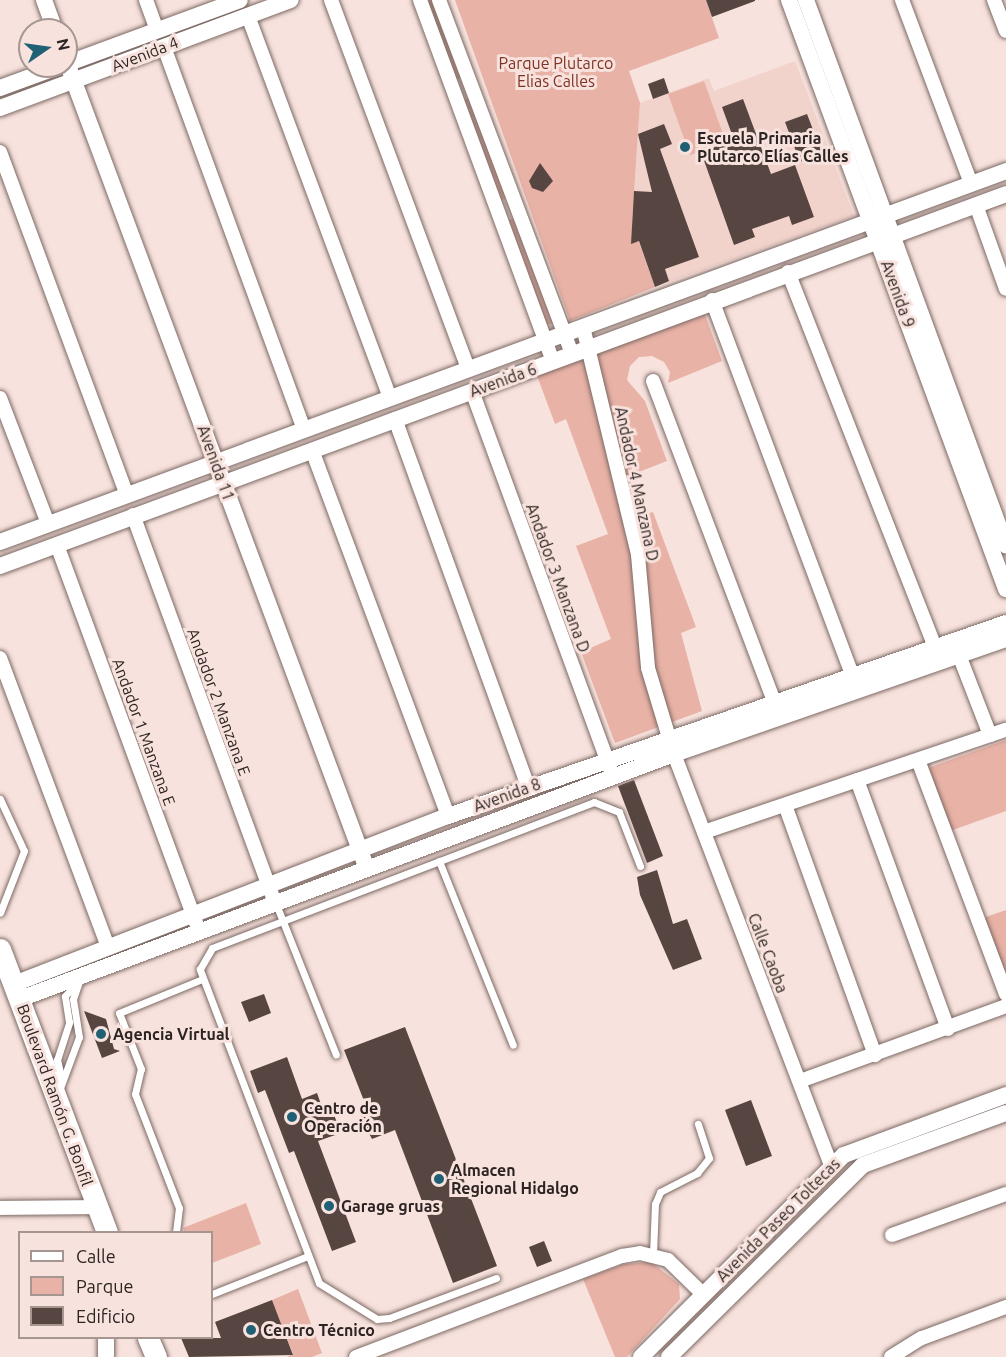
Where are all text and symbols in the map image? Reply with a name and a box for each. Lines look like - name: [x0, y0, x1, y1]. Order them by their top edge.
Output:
- north arrow: [18, 18, 78, 78]
- street label: Avenida 4: [109, 32, 181, 76]
- text: N: [53, 37, 74, 52]
- park label: Parque Plutarco Elias Calles: [499, 53, 613, 91]
- place label: Escuela Primaria Plutarco Elías Calles: [697, 128, 848, 166]
- marker: Escuela Primaria Plutarco Elías Calles: [678, 140, 692, 154]
- street label: Avenida 9: [877, 258, 919, 330]
- street label: Avenida 6: [467, 359, 539, 401]
- street label: Andador 4 Manzana D: [611, 405, 663, 563]
- street label: Avenida 11: [193, 423, 239, 503]
- street label: Andador 3 Manzana D: [522, 501, 594, 655]
- street label: Andador 2 Manzana E: [183, 626, 255, 778]
- street label: Andador 1 Manzana E: [108, 656, 180, 808]
- street label: Avenida 8: [471, 774, 543, 816]
- street label: Calle Caoba: [744, 910, 792, 996]
- street label: Boulevard Ramón G. Bonfil: [13, 1001, 97, 1189]
- place label: Agencia Virtual: [113, 1024, 229, 1044]
- marker: Agencia Virtual: [94, 1027, 108, 1041]
- place label: Centro de Operación: [304, 1098, 382, 1136]
- marker: Centro de Operación: [285, 1110, 299, 1124]
- street label: Avenida Paseo Toltecas: [712, 1154, 844, 1286]
- place label: Almacen Regional Hidalgo: [451, 1160, 579, 1198]
- marker: Almacen Regional Hidalgo: [432, 1172, 446, 1186]
- place label: Garage gruas: [341, 1196, 440, 1216]
- marker: Garage gruas: [322, 1199, 336, 1213]
- legend: [18, 1231, 213, 1339]
- text: Calle: [76, 1246, 116, 1266]
- text: Parque: [76, 1276, 133, 1296]
- text: Edificio: [76, 1306, 135, 1326]
- place label: Centro Técnico: [263, 1320, 375, 1340]
- marker: Centro Técnico: [244, 1323, 258, 1337]

